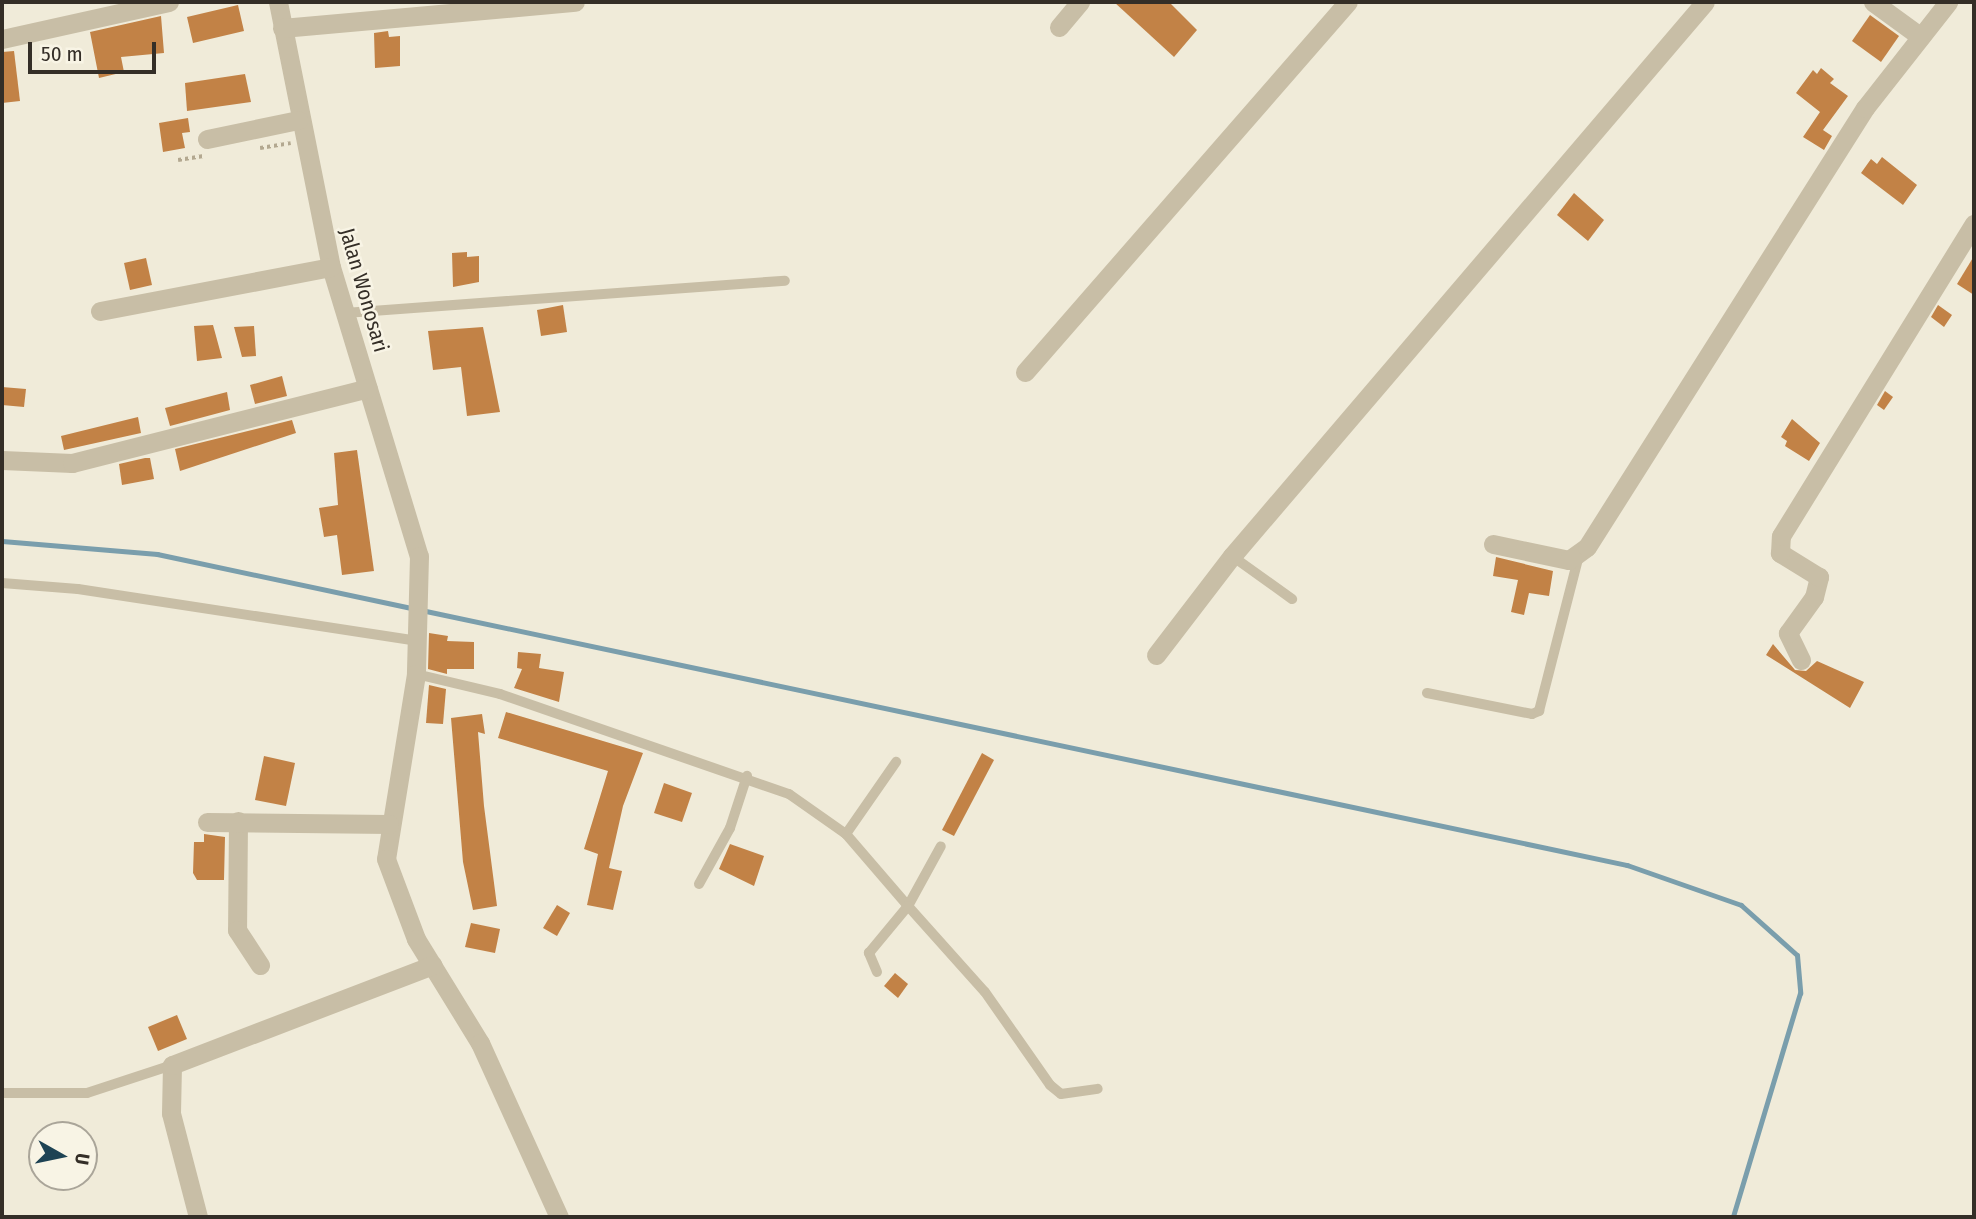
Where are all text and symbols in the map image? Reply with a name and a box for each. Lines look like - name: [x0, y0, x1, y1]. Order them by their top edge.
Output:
- scale bar: [32, 28, 159, 72]
- text: 50 m: [41, 41, 83, 67]
- street label: Jalan Wonosari: [334, 225, 394, 355]
- north arrow: [28, 1121, 98, 1191]
- text: U: [70, 1152, 94, 1166]

